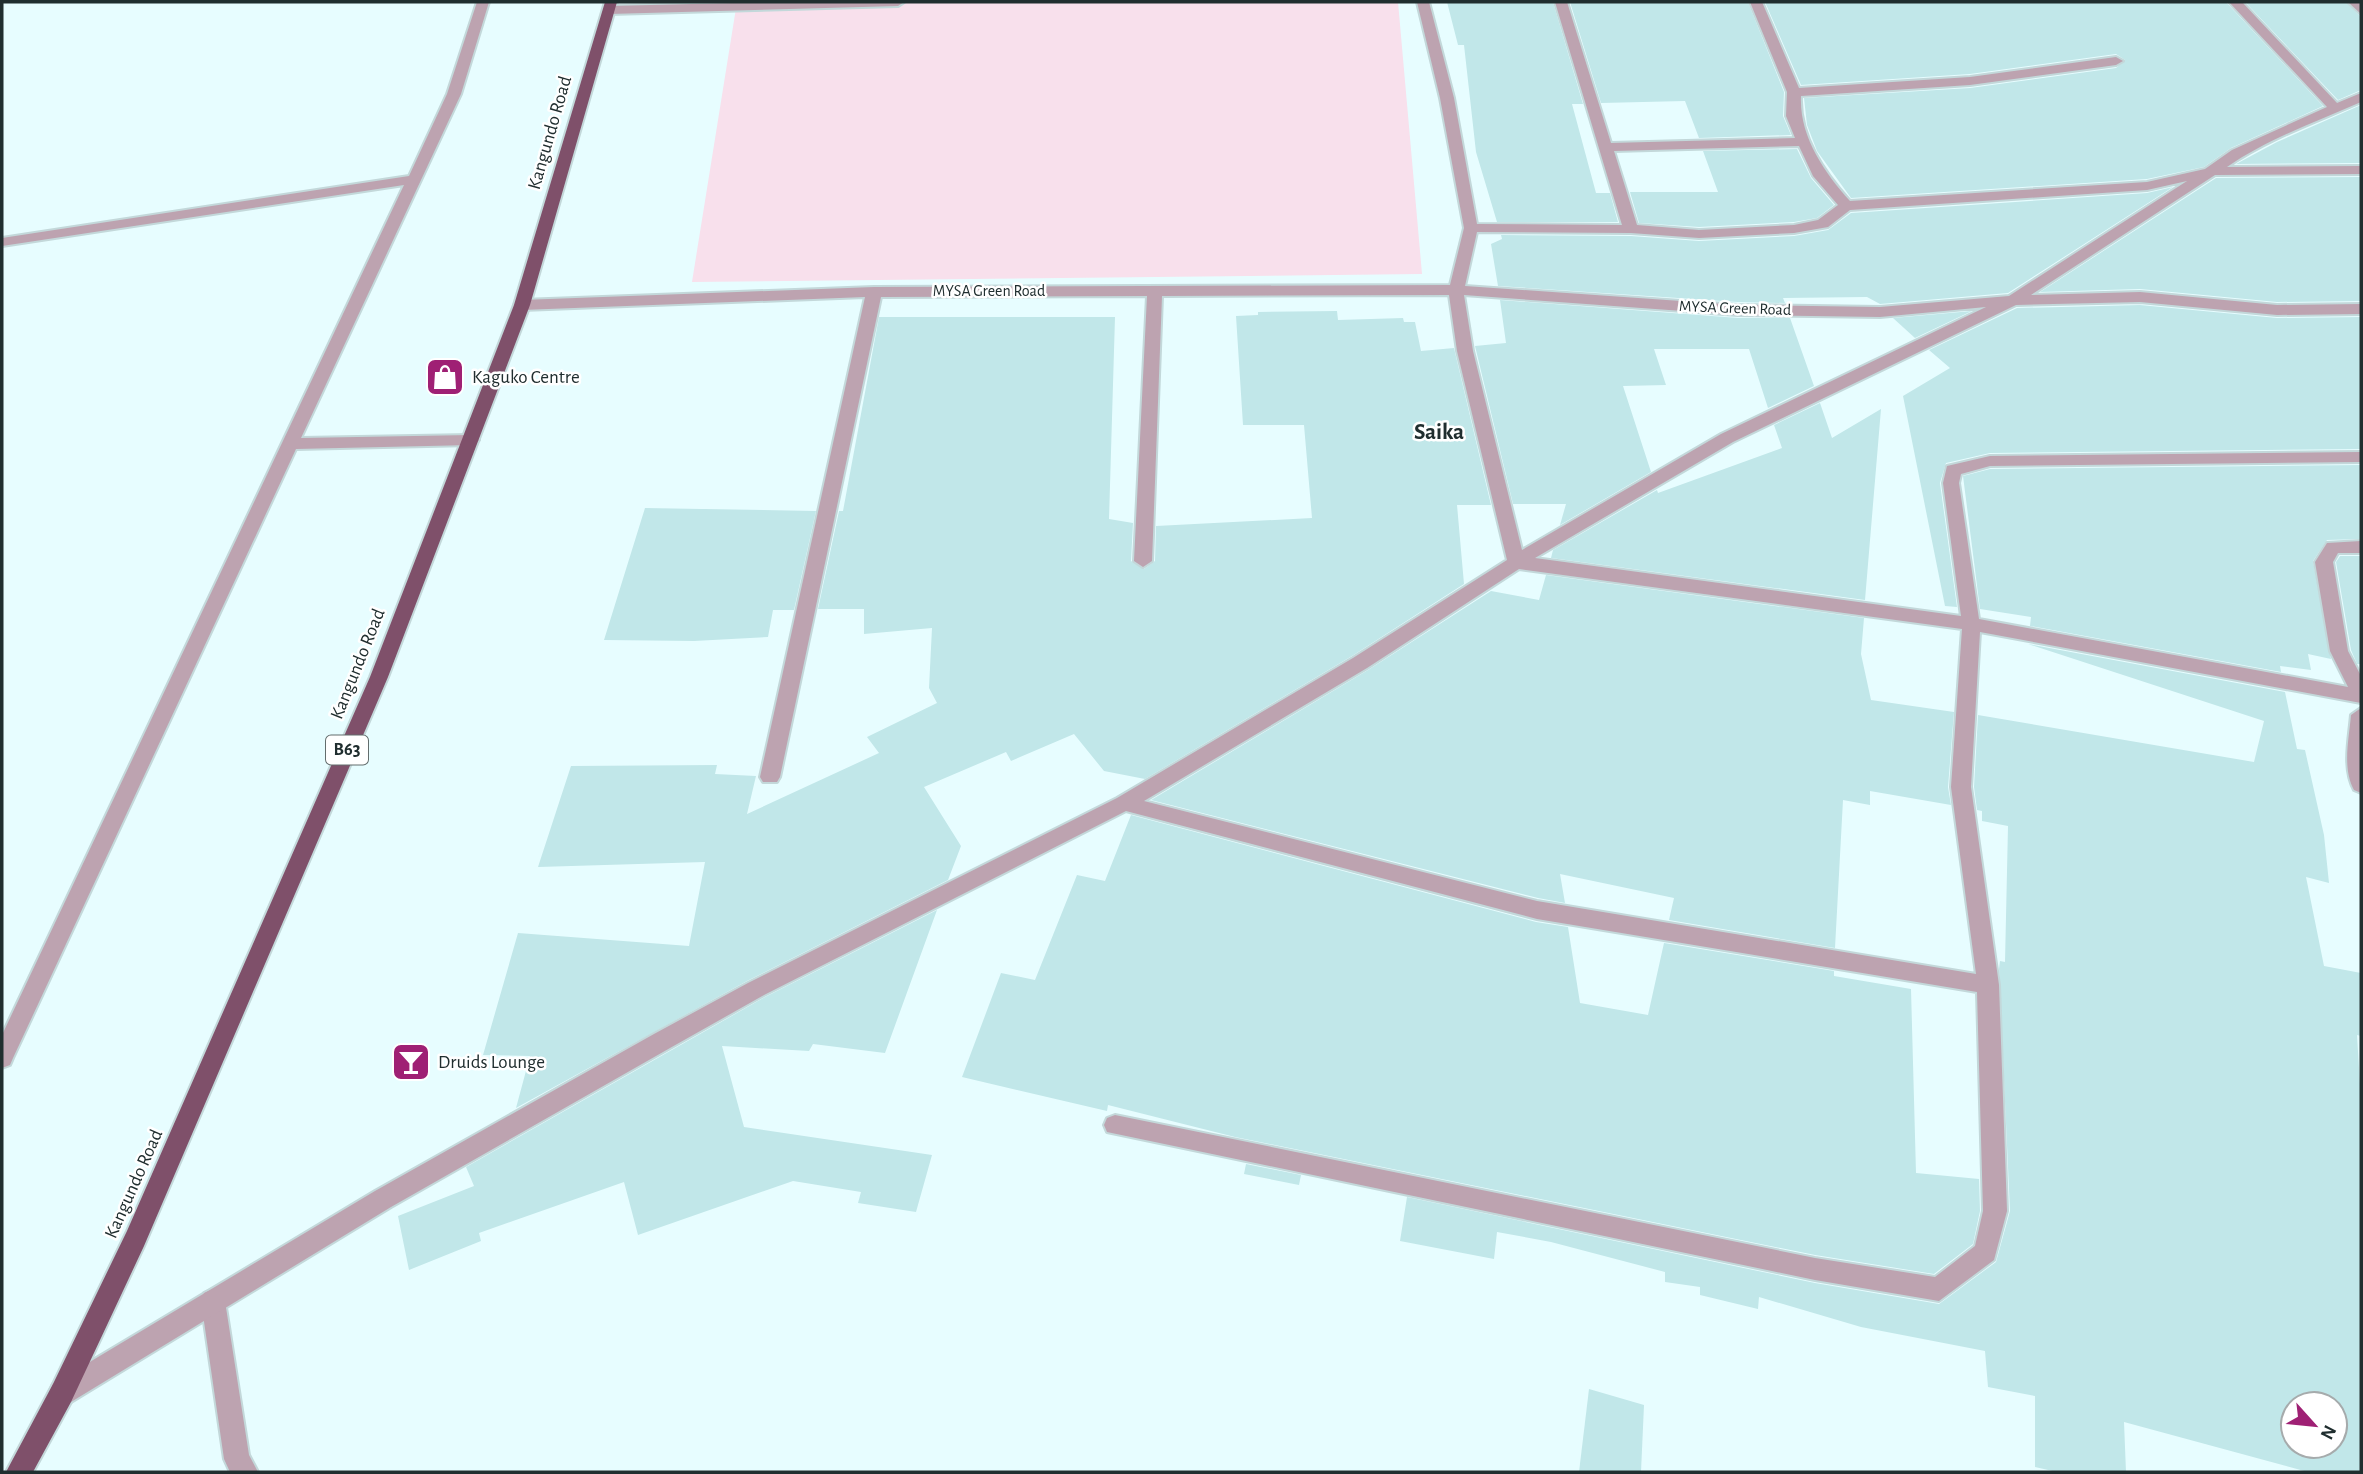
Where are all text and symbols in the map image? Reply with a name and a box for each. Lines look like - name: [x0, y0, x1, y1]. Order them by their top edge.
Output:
- street label: Kangundo Road: [525, 74, 575, 192]
- street label: MYSA Green Road: [933, 283, 1045, 299]
- street label: MYSA Green Road: [1679, 298, 1791, 318]
- shop icon: Kaguko Centre: [424, 356, 466, 398]
- place label: Kaguko Centre: [472, 368, 580, 387]
- district label: Saika: [1414, 421, 1464, 444]
- street label: Kangundo Road: [327, 606, 389, 722]
- road number: B63: [326, 736, 368, 764]
- bar icon: Druids Lounge: [390, 1041, 432, 1083]
- place label: Druids Lounge: [438, 1053, 545, 1072]
- street label: Kangundo Road: [101, 1126, 167, 1241]
- north arrow: [2279, 1390, 2349, 1460]
- text: N: [2316, 1422, 2339, 1442]

